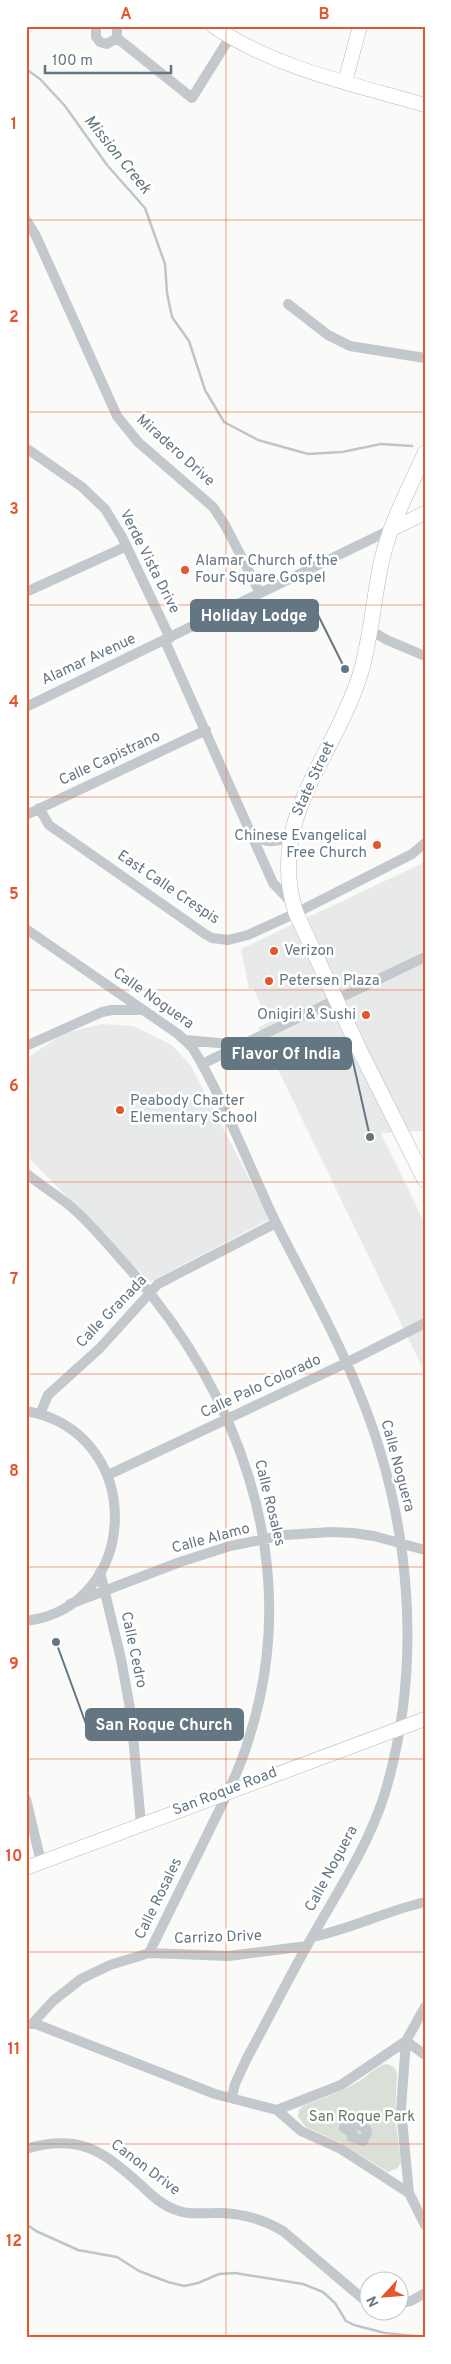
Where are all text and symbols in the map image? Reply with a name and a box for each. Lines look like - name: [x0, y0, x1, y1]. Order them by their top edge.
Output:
- text: A: [120, 5, 132, 25]
- text: B: [318, 5, 330, 25]
- scale bar: [45, 42, 171, 74]
- text: 100 m: [52, 52, 93, 71]
- water label: Mission Creek: [79, 112, 155, 199]
- text: 1: [11, 115, 17, 135]
- text: 2: [9, 308, 19, 328]
- street label: Miradero Drive: [132, 411, 218, 491]
- text: 3: [9, 500, 19, 520]
- street label: Verde Vista Drive: [115, 507, 183, 617]
- place label: Alamar Church of the Four Square Gospel: [195, 552, 338, 588]
- marker: Alamar Church of the Four Square Gospel: [179, 564, 191, 576]
- callout: Holiday Lodge: [191, 600, 318, 631]
- text: Holiday Lodge: [201, 607, 307, 627]
- street label: Alamar Avenue: [39, 630, 139, 690]
- text: 4: [9, 693, 19, 713]
- street label: Calle Capistrano: [56, 727, 164, 791]
- street label: State Street: [288, 739, 340, 819]
- place label: Chinese Evangelical Free Church: [234, 827, 367, 863]
- marker: Chinese Evangelical Free Church: [371, 839, 383, 851]
- street label: East Calle Crespis: [113, 847, 223, 929]
- text: 5: [9, 885, 19, 905]
- place label: Verizon: [284, 942, 334, 961]
- marker: Verizon: [268, 945, 280, 957]
- street label: Calle Noguera: [109, 964, 197, 1034]
- place label: Petersen Plaza: [279, 972, 380, 991]
- marker: Petersen Plaza: [263, 975, 275, 987]
- place label: Onigiri & Sushi: [257, 1006, 356, 1025]
- marker: Onigiri & Sushi: [360, 1009, 372, 1021]
- callout: Flavor Of India: [222, 1038, 351, 1069]
- text: Flavor Of India: [231, 1045, 341, 1065]
- text: 6: [9, 1077, 19, 1097]
- place label: Peabody Charter Elementary School: [130, 1092, 257, 1128]
- marker: Peabody Charter Elementary School: [114, 1104, 126, 1116]
- text: 7: [10, 1270, 18, 1290]
- street label: Calle Granada: [73, 1272, 151, 1352]
- street label: Calle Palo Colorado: [198, 1351, 324, 1423]
- street label: Calle Noguera: [376, 1418, 418, 1514]
- street label: Calle Rosales: [249, 1458, 289, 1548]
- text: 8: [9, 1462, 19, 1482]
- street label: Calle Alamo: [170, 1519, 252, 1559]
- street label: Calle Cedro: [116, 1610, 150, 1690]
- text: 9: [9, 1655, 19, 1675]
- callout: San Roque Church: [86, 1709, 243, 1740]
- text: San Roque Church: [95, 1716, 233, 1736]
- street label: San Roque Road: [170, 1763, 280, 1821]
- street label: Calle Noguera: [301, 1823, 363, 1915]
- text: 10: [6, 1847, 22, 1867]
- street label: Calle Rosales: [131, 1855, 187, 1943]
- street label: Carrizo Drive: [174, 1927, 262, 1949]
- text: 11: [8, 2040, 20, 2060]
- park label: San Roque Park: [309, 2108, 415, 2127]
- street label: Canon Drive: [106, 2136, 184, 2200]
- text: 12: [6, 2232, 22, 2252]
- north arrow: [358, 2272, 408, 2322]
- text: N: [364, 2293, 384, 2309]

